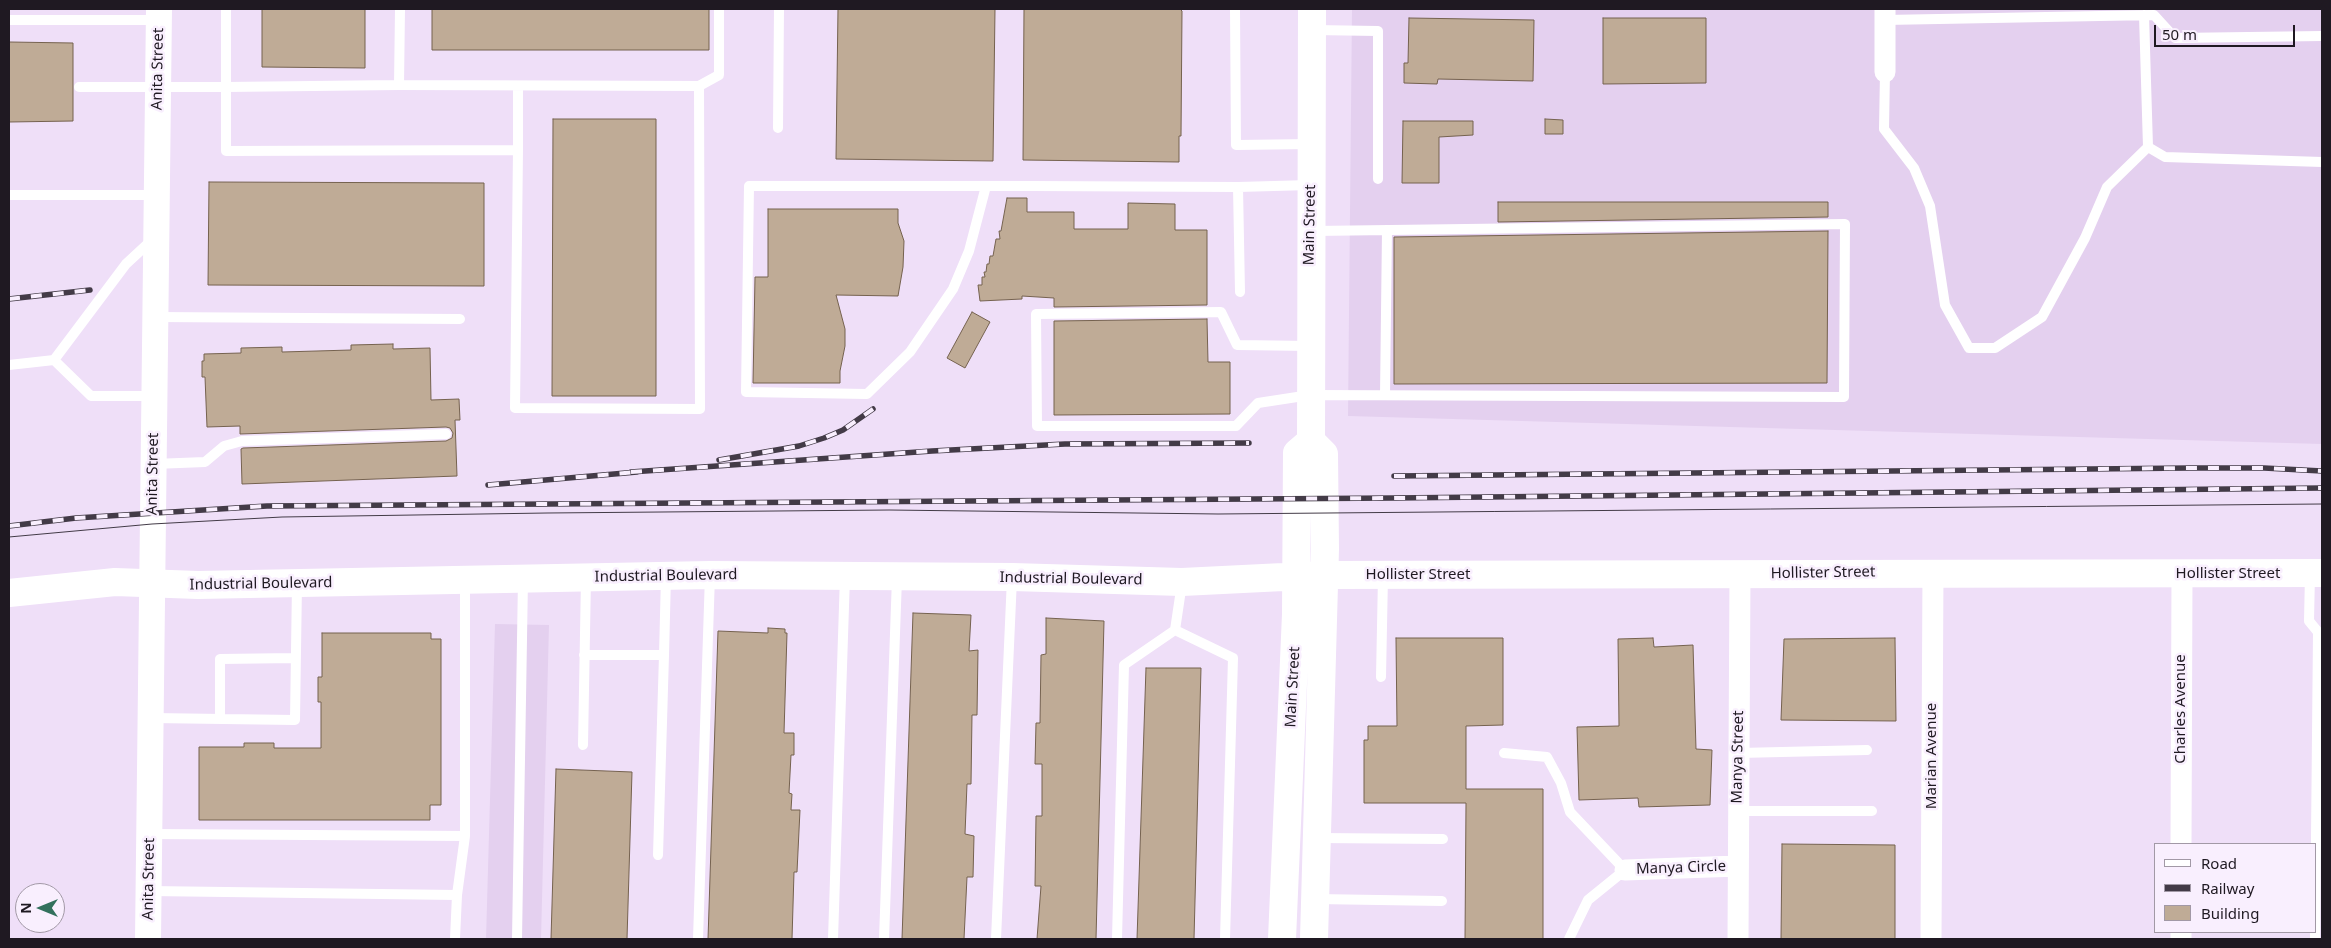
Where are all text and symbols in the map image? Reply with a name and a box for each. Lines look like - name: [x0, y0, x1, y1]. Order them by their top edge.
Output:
- scale bar: [2156, 15, 2297, 47]
- text: 50 m: [2162, 24, 2197, 44]
- street label: Anita Street: [148, 28, 168, 110]
- street label: Main Street: [1300, 184, 1320, 266]
- street label: Anita Street: [143, 433, 163, 515]
- street label: Hollister Street: [1770, 563, 1876, 583]
- street label: Hollister Street: [2176, 565, 2280, 583]
- street label: Industrial Boulevard: [594, 566, 738, 586]
- street label: Hollister Street: [1366, 566, 1470, 584]
- street label: Industrial Boulevard: [999, 569, 1143, 589]
- street label: Industrial Boulevard: [189, 574, 333, 594]
- street label: Main Street: [1282, 646, 1304, 728]
- street label: Charles Avenue: [2172, 654, 2190, 764]
- street label: Marian Avenue: [1923, 703, 1941, 809]
- street label: Manya Street: [1728, 710, 1748, 804]
- street label: Anita Street: [139, 838, 159, 920]
- legend: [2154, 843, 2316, 933]
- text: Road: [2201, 853, 2237, 873]
- street label: Manya Circle: [1636, 857, 1726, 879]
- text: Railway: [2201, 878, 2254, 898]
- north arrow: [15, 883, 65, 933]
- text: N: [16, 902, 35, 914]
- text: Building: [2201, 903, 2259, 923]

